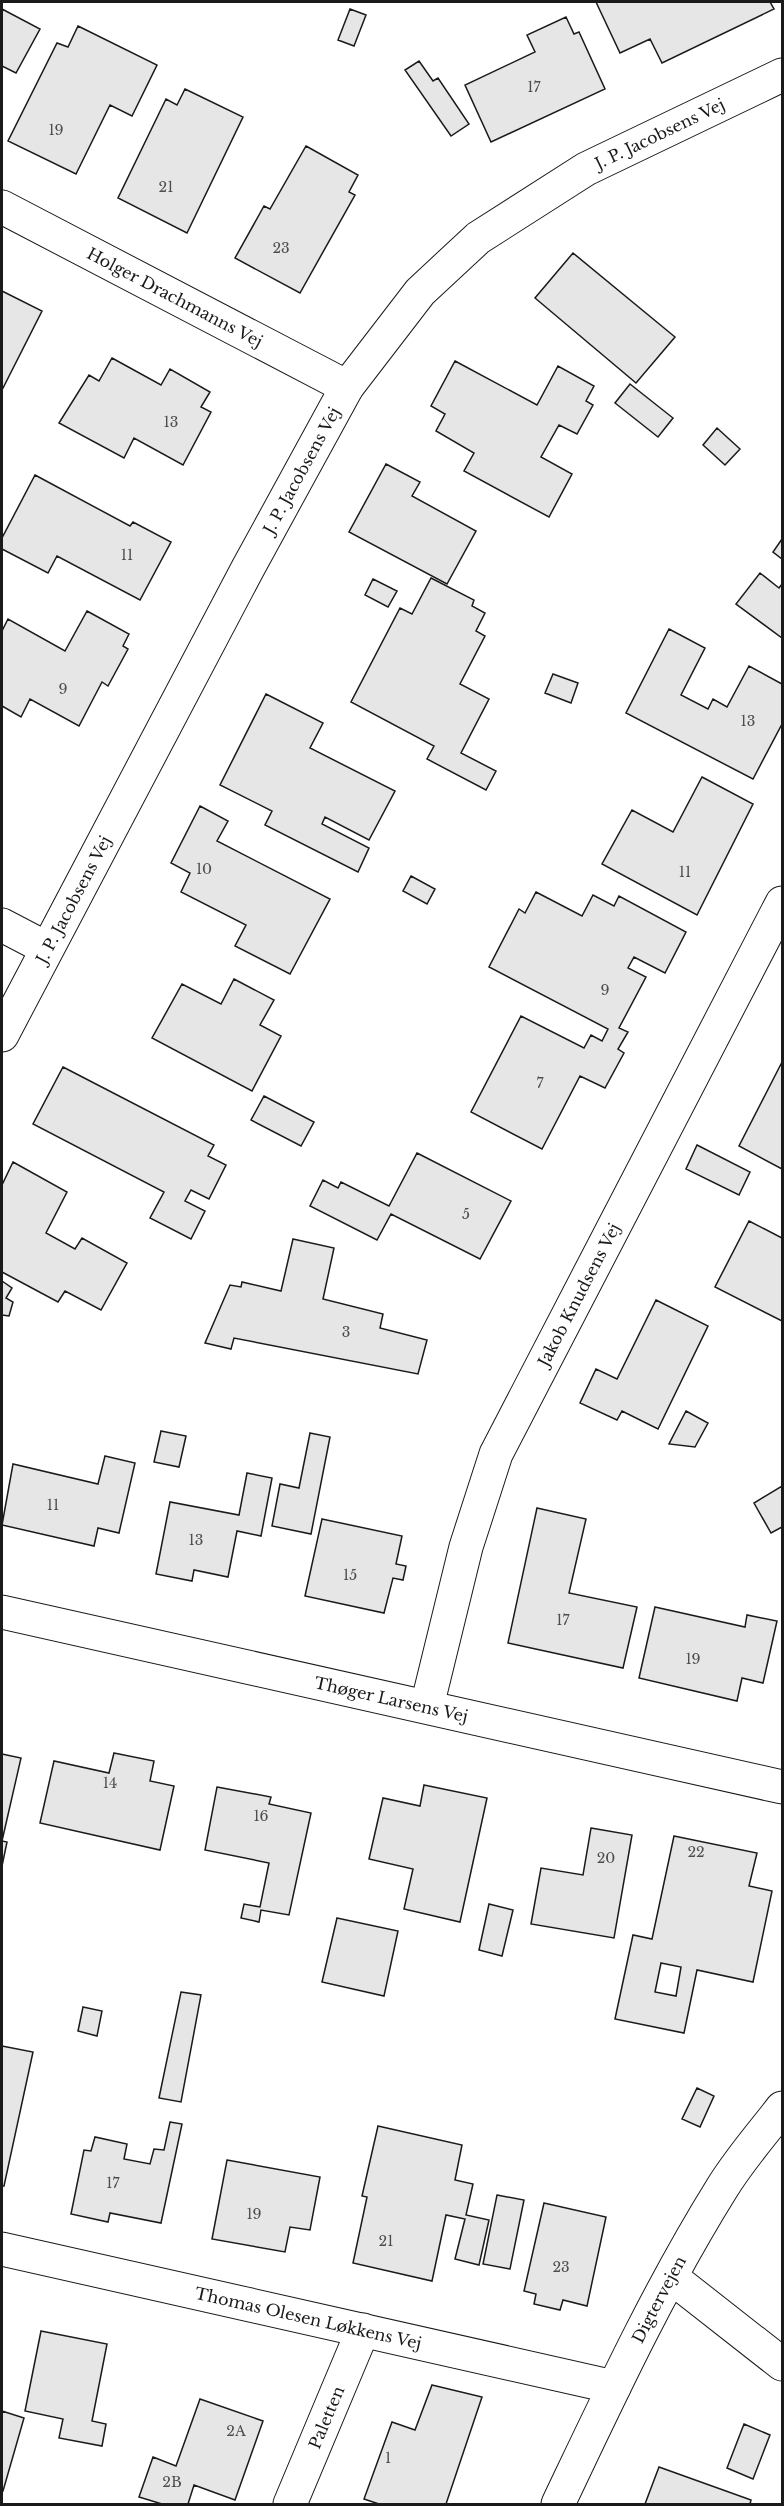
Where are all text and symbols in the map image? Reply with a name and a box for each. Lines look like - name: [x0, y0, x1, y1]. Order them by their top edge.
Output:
- house number: 17: [527, 78, 542, 96]
- street label: J. P. Jacobsens Vej: [590, 94, 728, 174]
- house number: 19: [48, 121, 64, 139]
- house number: 21: [159, 178, 173, 196]
- house number: 23: [272, 239, 290, 257]
- street label: Holger Drachmanns Vej: [84, 243, 266, 351]
- street label: J. P. Jacobsens Vej: [258, 404, 344, 539]
- house number: 13: [164, 413, 178, 431]
- house number: 11: [121, 546, 133, 564]
- house number: 9: [58, 680, 68, 698]
- house number: 13: [741, 712, 755, 730]
- street label: J. P. Jacobsens Vej: [31, 832, 115, 969]
- house number: 10: [196, 860, 212, 878]
- house number: 11: [679, 863, 691, 881]
- house number: 9: [600, 981, 610, 999]
- house number: 7: [536, 1074, 544, 1092]
- house number: 5: [462, 1205, 470, 1223]
- street label: Jakob Knudsens Vej: [532, 1220, 624, 1371]
- house number: 3: [342, 1323, 350, 1341]
- house number: 11: [47, 1496, 59, 1514]
- house number: 13: [189, 1531, 203, 1549]
- house number: 15: [343, 1566, 357, 1584]
- house number: 17: [556, 1611, 571, 1629]
- house number: 19: [685, 1650, 701, 1668]
- street label: Thøger Larsens Vej: [313, 1672, 470, 1726]
- house number: 14: [103, 1774, 117, 1792]
- house number: 16: [253, 1807, 269, 1825]
- house number: 22: [687, 1843, 705, 1861]
- house number: 20: [597, 1849, 615, 1867]
- house number: 17: [106, 2174, 121, 2192]
- house number: 19: [246, 2205, 262, 2223]
- house number: 21: [379, 2232, 393, 2250]
- street label: Digtervejen: [628, 2252, 690, 2346]
- house number: 23: [552, 2258, 570, 2276]
- street label: Thomas Olesen Løkkens Vej: [193, 2283, 423, 2353]
- street label: Paletten: [304, 2383, 348, 2452]
- house number: 2A: [226, 2422, 246, 2440]
- house number: 1: [385, 2449, 391, 2467]
- house number: 2B: [162, 2473, 182, 2491]

